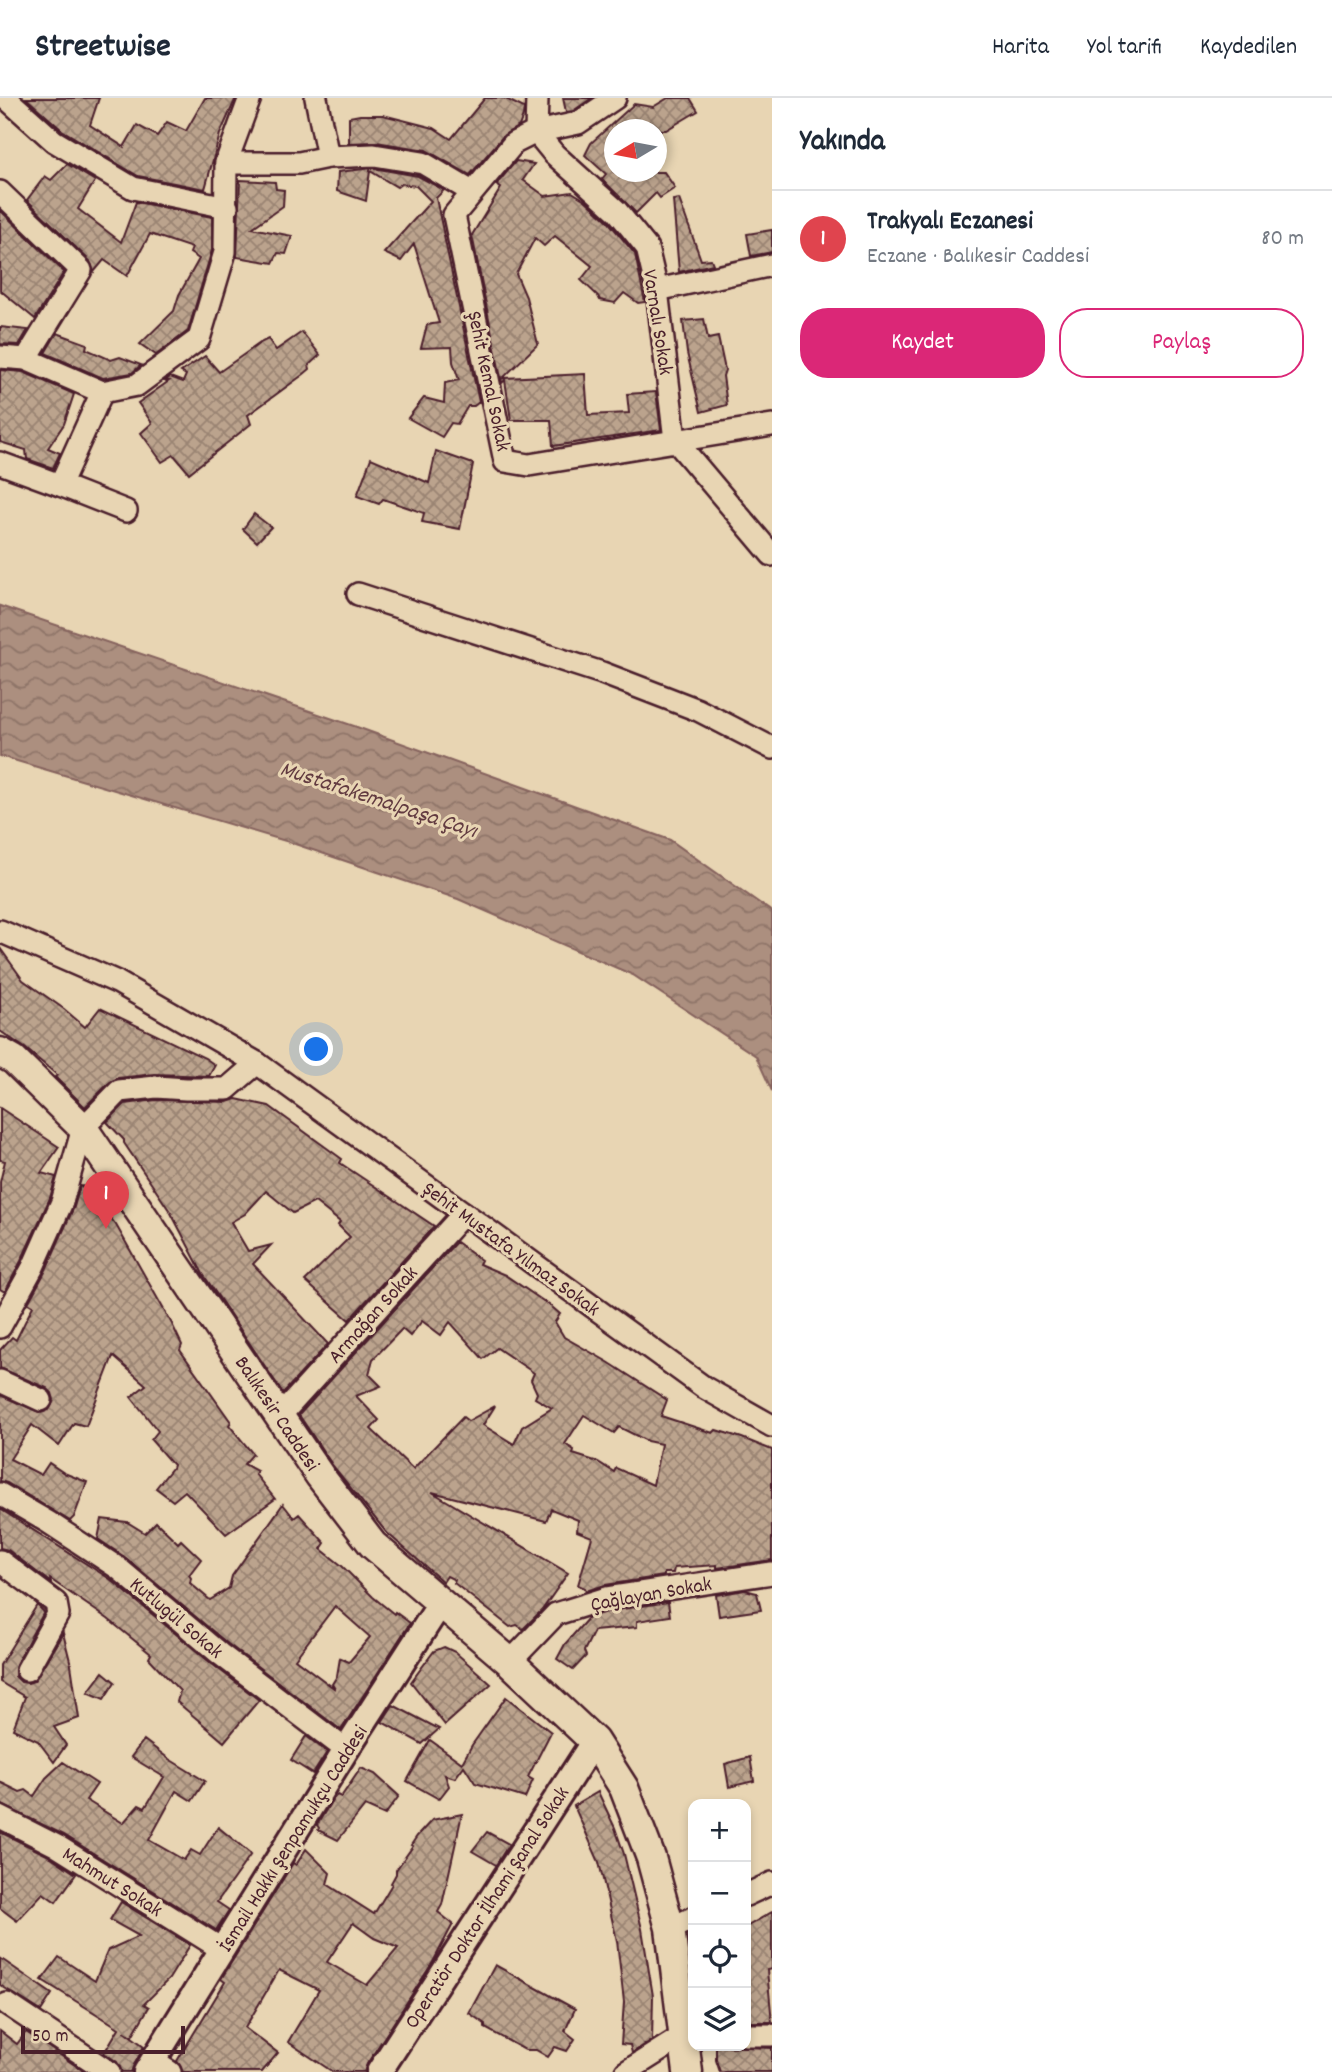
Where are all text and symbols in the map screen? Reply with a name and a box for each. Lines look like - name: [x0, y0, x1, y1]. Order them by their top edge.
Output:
- text: Streetwise: [35, 25, 171, 72]
- text: Harita: [992, 31, 1049, 65]
- text: Yol tarifi: [1087, 31, 1162, 65]
- text: Kaydedilen: [1200, 31, 1297, 65]
- north arrow: [604, 119, 667, 182]
- text: Yakında: [800, 122, 885, 165]
- text: Trakyalı Eczanesi: [867, 204, 1033, 241]
- text: 1: [820, 223, 826, 256]
- text: 80 m: [1261, 223, 1304, 256]
- text: Eczane · Balıkesir Caddesi: [867, 241, 1089, 274]
- street label: Varnalı Sokak: [633, 267, 679, 377]
- button: Kaydet: [800, 308, 1045, 378]
- button: Paylaş: [1059, 308, 1304, 378]
- street label: Şehit Kemal Sokak: [458, 309, 517, 454]
- water label: Mustafakemalpaşa Çayı: [275, 754, 482, 849]
- your location: [299, 1032, 333, 1066]
- pin: 1: [83, 1171, 129, 1229]
- street label: Şehit Mustafa Yılmaz Sokak: [415, 1176, 605, 1325]
- street label: Armağan Sokak: [322, 1260, 426, 1372]
- street label: Balıkesir Caddesi: [226, 1351, 325, 1479]
- street label: Kutlugül Sokak: [122, 1571, 228, 1668]
- street label: Çağlayan Sokak: [589, 1571, 714, 1621]
- street label: İsmail Hakkı Şenpamukçu Caddesi: [212, 1720, 377, 1959]
- street label: Operatör Doktor İlhami Şanal Sokak: [399, 1781, 578, 2036]
- map controls: [688, 1799, 751, 2051]
- button: +: [688, 1799, 751, 1862]
- street label: Mahmut Sokak: [55, 1841, 167, 1926]
- button: −: [688, 1862, 751, 1925]
- button: locate: [688, 1925, 751, 1988]
- button: layers: [688, 1988, 751, 2051]
- scale bar: [21, 2023, 186, 2055]
- text: 50 m: [32, 2024, 69, 2051]

